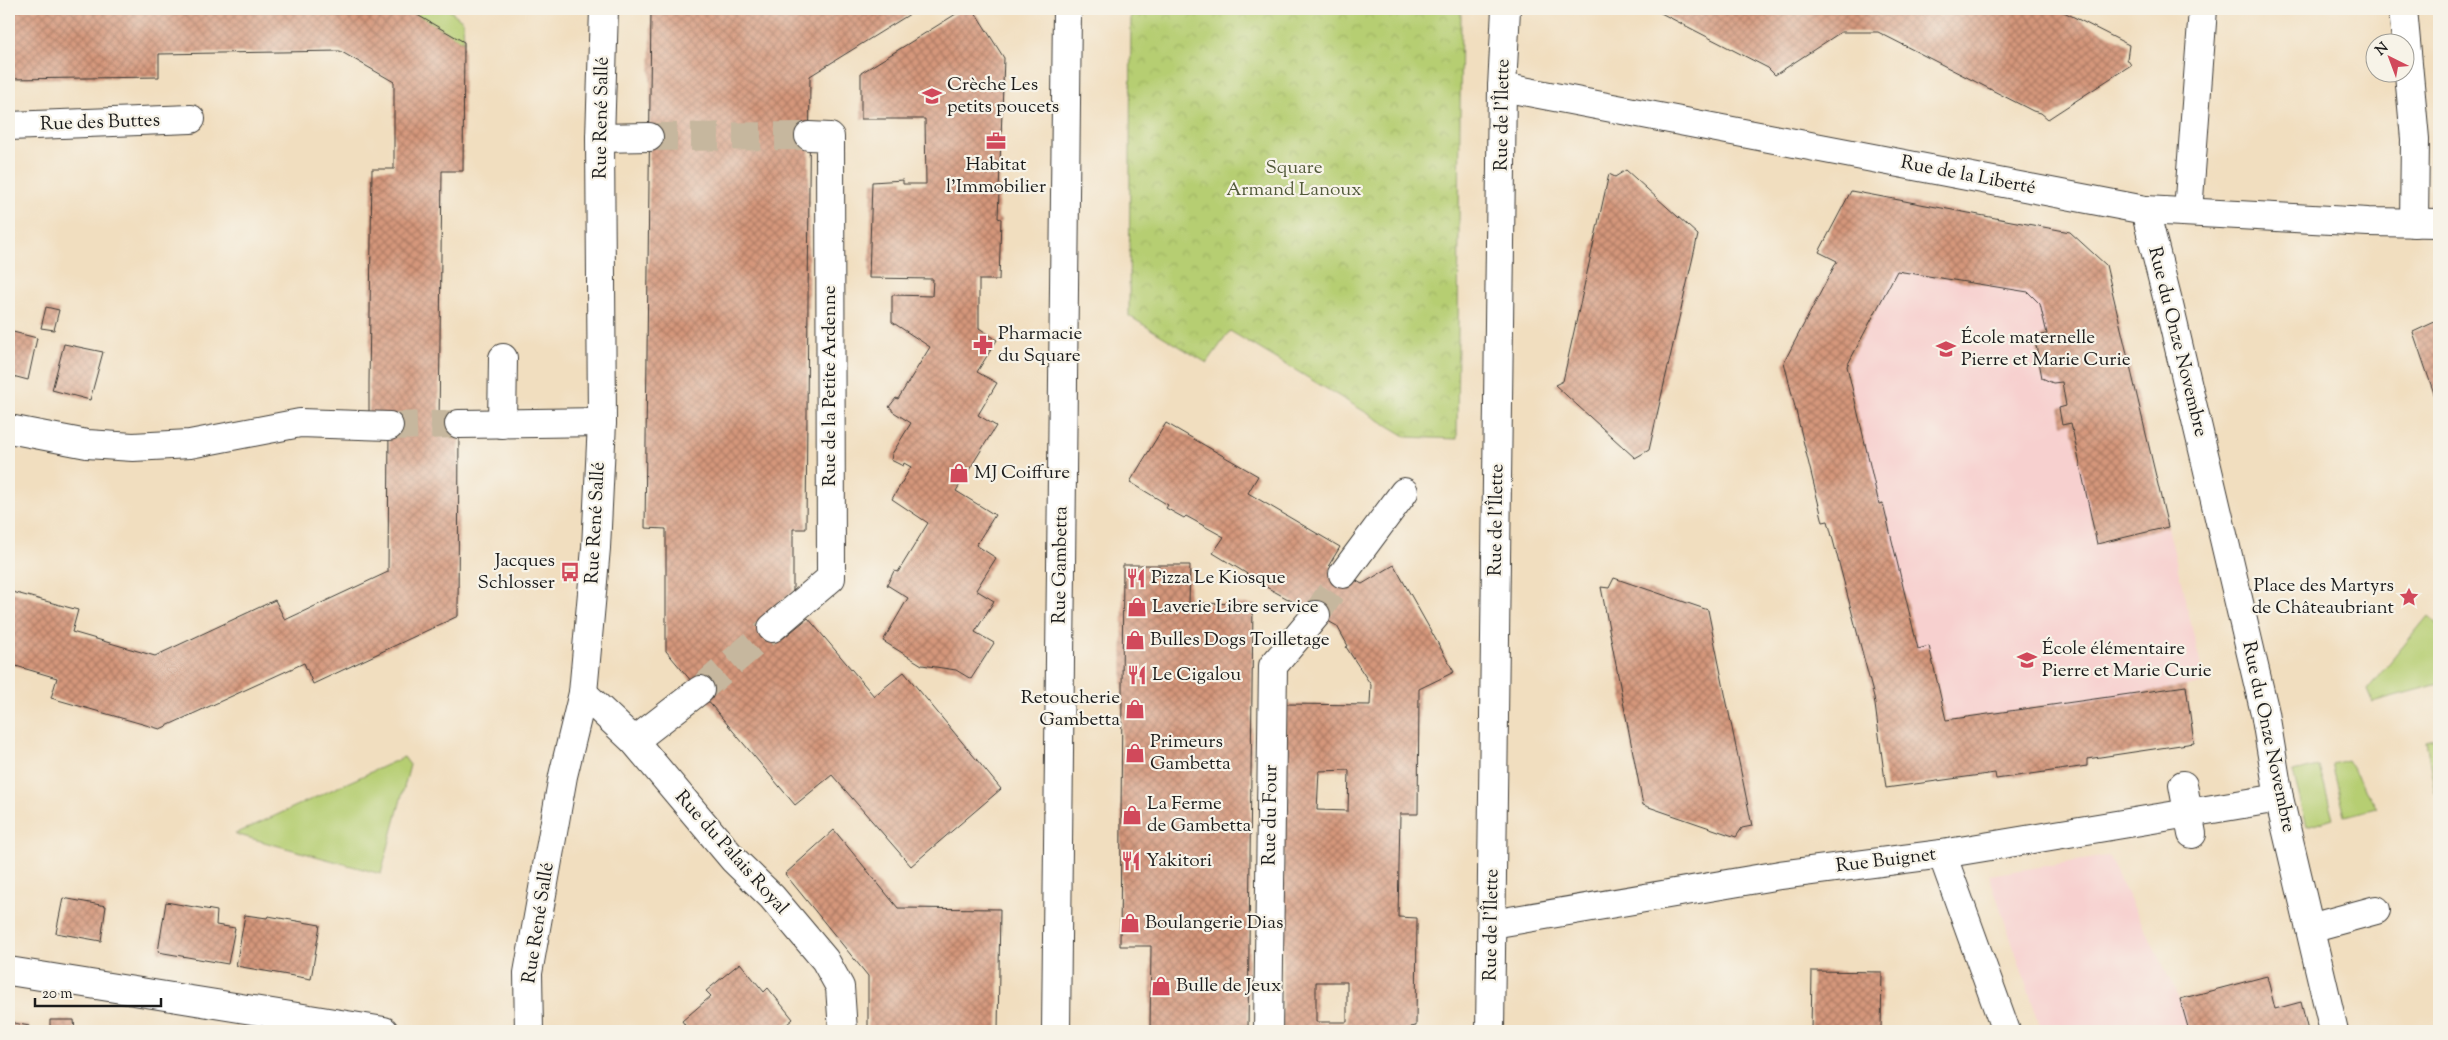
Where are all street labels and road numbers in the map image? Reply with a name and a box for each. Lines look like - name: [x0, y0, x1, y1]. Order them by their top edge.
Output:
- street label: Rue René Sallé: [587, 57, 617, 179]
- street label: Rue de l'Îlette: [1489, 58, 1517, 171]
- street label: Rue des Buttes: [40, 107, 160, 139]
- street label: Rue de la Liberté: [1898, 150, 2038, 202]
- street label: Rue du Onze Novembre: [2140, 244, 2214, 440]
- street label: Rue de la Petite Ardenne: [817, 285, 844, 487]
- street label: Rue René Sallé: [579, 461, 613, 585]
- street label: Rue de l'Îlette: [1483, 463, 1511, 576]
- street label: Rue Gambetta: [1046, 506, 1076, 624]
- street label: Rue du Onze Novembre: [2235, 639, 2301, 835]
- street label: Rue du Four: [1257, 764, 1285, 866]
- street label: Rue du Palais Royal: [668, 785, 794, 921]
- street label: Rue Buignet: [1834, 841, 1938, 881]
- street label: Rue René Sallé: [516, 860, 562, 985]
- street label: Rue de l'Îlette: [1478, 868, 1506, 981]

